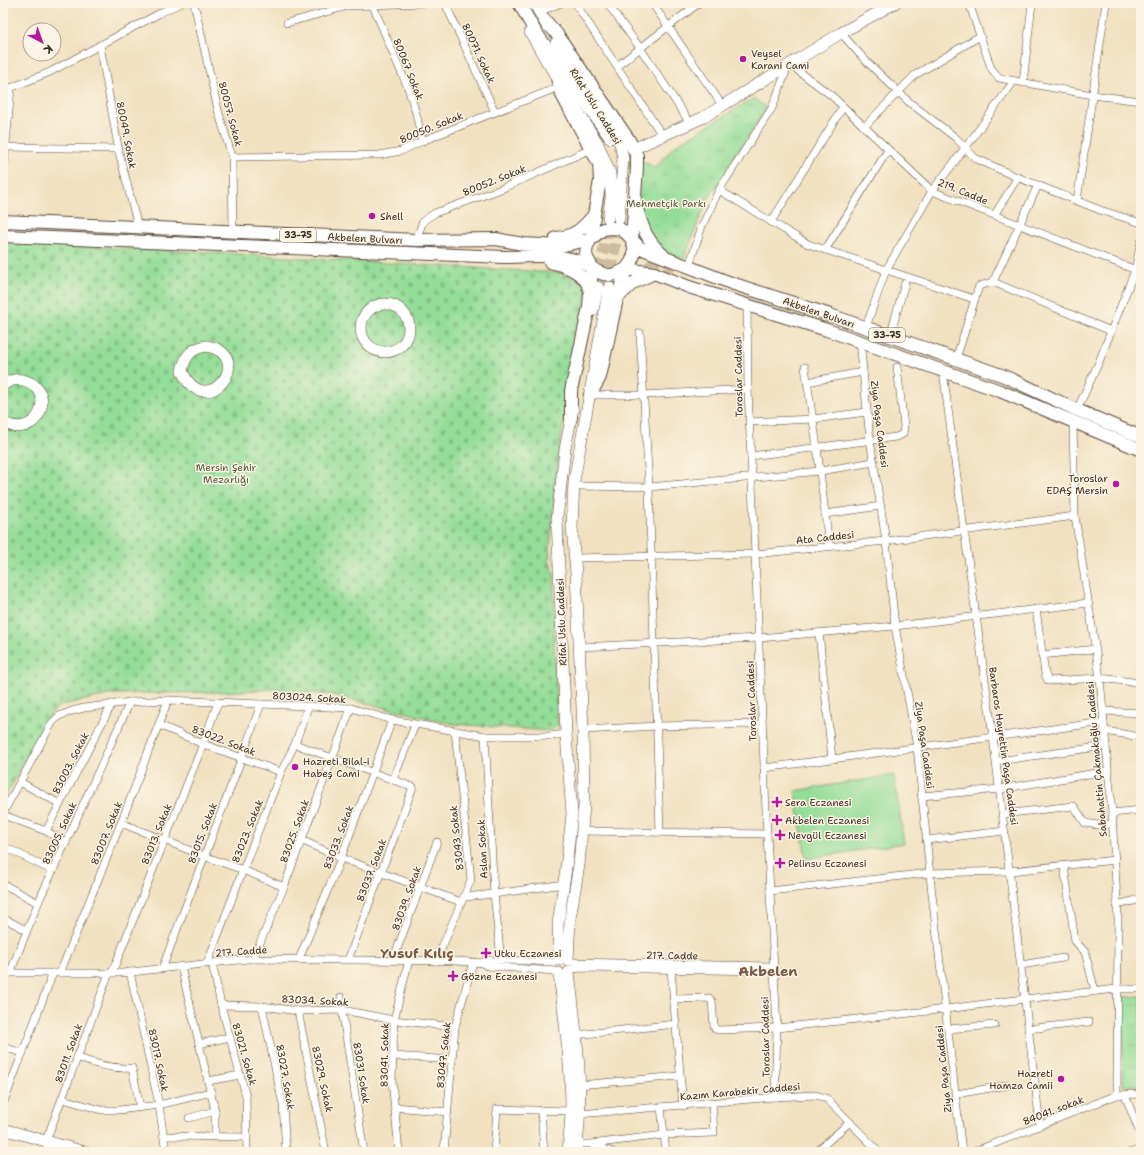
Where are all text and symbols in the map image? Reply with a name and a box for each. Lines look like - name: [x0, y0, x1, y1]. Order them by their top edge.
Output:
- street label: 80071. Sokak: [459, 21, 498, 86]
- north arrow: [22, 22, 62, 62]
- street label: 80067 Sokak: [390, 36, 427, 102]
- text: K: [40, 41, 56, 58]
- place label: Veysel Karani Cami: [751, 47, 810, 72]
- marker: Veysel Karani Cami: [738, 54, 748, 64]
- street label: Rıfat Uslu Caddesi: [567, 66, 624, 147]
- street label: 80057. Sokak: [216, 80, 246, 148]
- street label: 80049. Sokak: [114, 100, 139, 170]
- street label: 80050. Sokak: [397, 109, 465, 146]
- street label: 80052. Sokak: [460, 162, 528, 199]
- street label: 219. Cadde: [936, 175, 990, 208]
- park label: Mehmetçik Parkı: [626, 197, 706, 210]
- place label: Shell: [380, 210, 403, 223]
- marker: Shell: [367, 211, 377, 221]
- road number: 33-75: [280, 228, 316, 242]
- street label: Akbelen Bulvarı: [327, 230, 403, 247]
- street label: Akbelen Bulvarı: [781, 294, 857, 331]
- road number: 33-75: [869, 328, 905, 342]
- street label: Toroslar Caddesi: [731, 336, 746, 418]
- street label: Ziya Paşa Caddesi: [868, 380, 891, 469]
- park label: Mersin Şehir Mezarlığı: [196, 461, 257, 486]
- place label: Toroslar EDAŞ Mersin: [1046, 472, 1108, 497]
- marker: Toroslar EDAŞ Mersin: [1111, 479, 1121, 489]
- street label: Ata Caddesi: [795, 528, 855, 547]
- street label: Rifat Uslu Caddesi: [553, 578, 570, 666]
- street label: Toroslar Caddesi: [744, 660, 759, 742]
- street label: Barbaros Hayrettin Paşa Caddesi: [986, 666, 1021, 826]
- street label: Sabahattin Çakmakoğlu Caddesi: [1083, 680, 1110, 837]
- street label: 803024. Sokak: [272, 689, 346, 706]
- street label: Ziya Paşa Caddesi: [912, 701, 937, 790]
- street label: 83022. Sokak: [190, 722, 258, 759]
- street label: 83003. Sokak: [49, 730, 92, 796]
- place label: Hazreti Bilal-i Habeş Cami: [303, 755, 370, 780]
- marker: Hazreti Bilal-i Habeş Cami: [290, 762, 300, 772]
- place label: Sera Eczanesi: [785, 796, 852, 809]
- street label: 83023. Sokak: [229, 797, 266, 865]
- street label: 83025. Sokak: [277, 797, 312, 865]
- marker: Sera Eczanesi: [772, 797, 782, 807]
- street label: 83007. Sokak: [88, 799, 125, 867]
- street label: 83005. Sokak: [39, 800, 80, 867]
- street label: 83013. Sokak: [138, 801, 175, 867]
- street label: 83015. Sokak: [185, 801, 220, 866]
- street label: 83033. Sokak: [320, 803, 357, 871]
- street label: 83043 Sokak: [447, 804, 466, 871]
- place label: Akbelen Eczanesi: [785, 814, 870, 827]
- marker: Akbelen Eczanesi: [772, 815, 782, 825]
- street label: Aslan Sokak: [474, 819, 491, 879]
- place label: Nevgül Eczanesi: [788, 829, 867, 842]
- marker: Nevgül Eczanesi: [775, 830, 785, 840]
- street label: 83037. Sokak: [353, 837, 390, 904]
- place label: Pelinsu Eczanesi: [788, 857, 867, 870]
- marker: Pelinsu Eczanesi: [775, 858, 785, 868]
- street label: 83039. Sokak: [389, 864, 424, 932]
- street label: 217. Cadde: [214, 943, 268, 960]
- district label: Yusuf Kılıç: [380, 944, 454, 962]
- place label: Utku Eczanesi: [494, 947, 562, 960]
- marker: Utku Eczanesi: [481, 948, 491, 958]
- street label: 217. Cadde: [646, 949, 699, 962]
- district label: Akbelen: [738, 962, 798, 980]
- place label: Gözne Eczanesi: [461, 970, 538, 983]
- marker: Gözne Eczanesi: [448, 971, 458, 981]
- street label: 83034. Sokak: [281, 992, 349, 1009]
- street label: Toroslar Caddesi: [758, 996, 773, 1078]
- street label: 83021. Sokak: [229, 1021, 260, 1087]
- street label: 83047. Sokak: [434, 1021, 453, 1089]
- street label: 83011. Sokak: [52, 1022, 85, 1085]
- street label: 83041. Sokak: [377, 1022, 392, 1088]
- street label: Ziya Paşa Caddesi: [932, 1024, 955, 1113]
- street label: 83017. Sokak: [145, 1027, 172, 1093]
- street label: 83031 Sokak: [350, 1041, 373, 1105]
- street label: 83027. Sokak: [273, 1043, 298, 1111]
- street label: 83029. Sokak: [309, 1045, 336, 1114]
- place label: Hazreti Hamza Camii: [989, 1067, 1053, 1092]
- marker: Hazreti Hamza Camii: [1056, 1074, 1066, 1084]
- street label: Kazım Karabekir Caddesi: [679, 1080, 801, 1103]
- street label: 84041. sokak: [1021, 1093, 1086, 1128]

